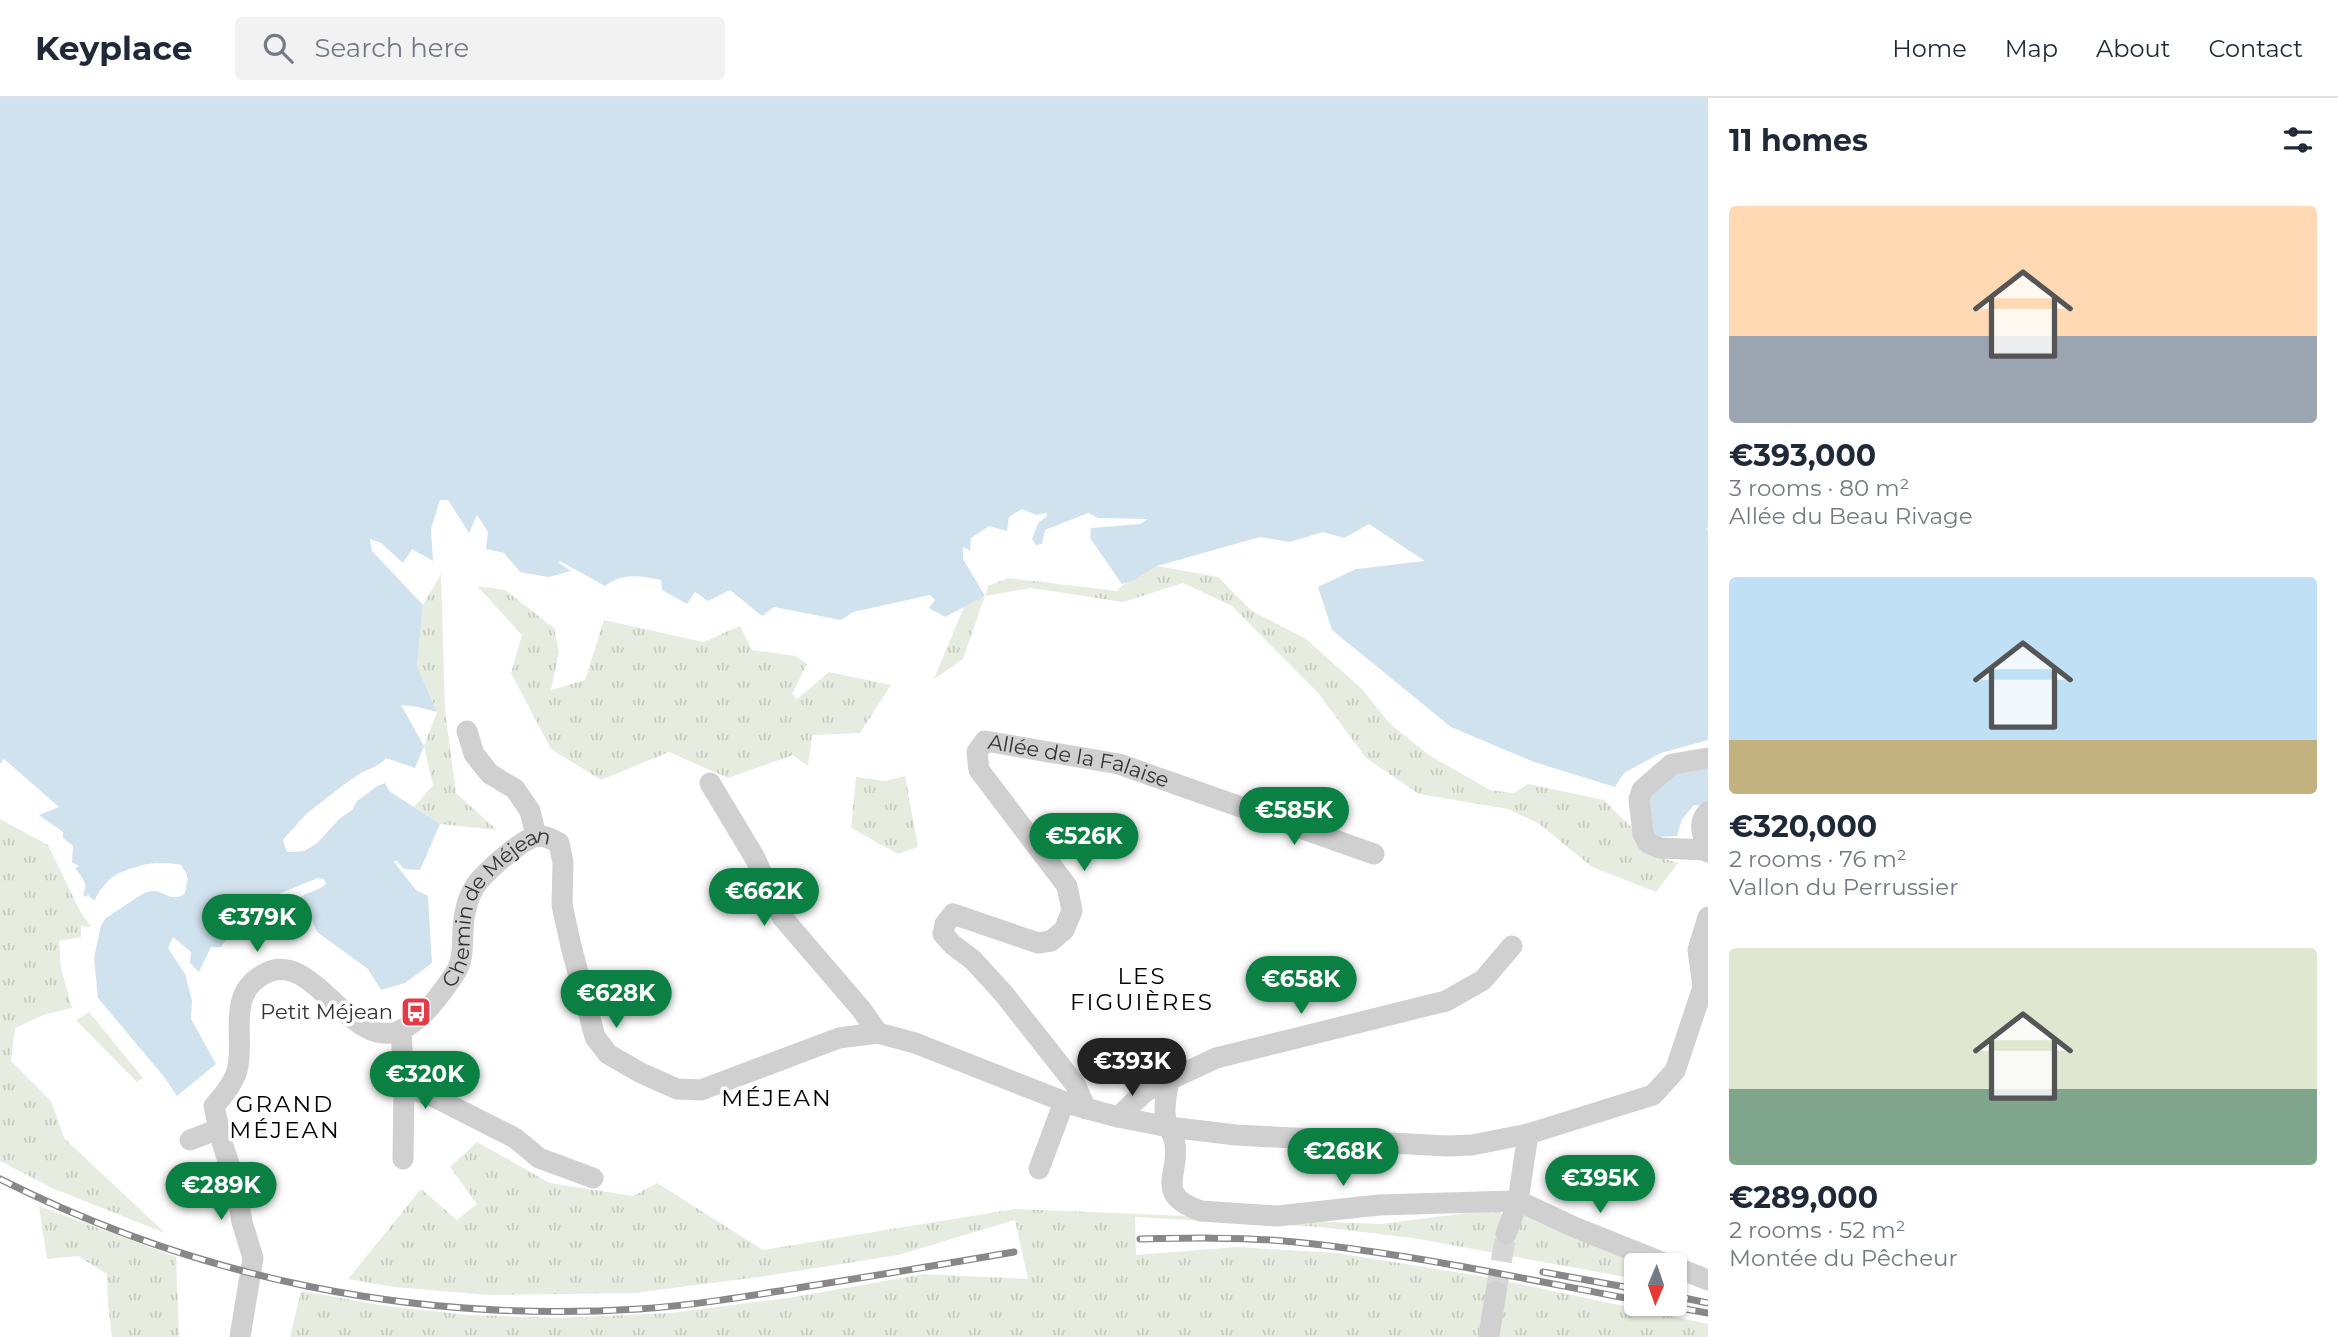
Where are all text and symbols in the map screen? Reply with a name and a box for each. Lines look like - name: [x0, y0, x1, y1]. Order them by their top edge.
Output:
- search box: [235, 17, 725, 80]
- text: Keyplace: [35, 28, 193, 68]
- icon: search: [259, 29, 297, 67]
- text: Search here: [315, 32, 469, 64]
- text: Home: [1892, 34, 1967, 63]
- text: Map: [2005, 34, 2058, 63]
- text: About: [2096, 34, 2170, 63]
- text: Contact: [2208, 34, 2303, 63]
- icon: filters: [2279, 121, 2317, 159]
- text: 11 homes: [1729, 122, 1868, 159]
- icon: home: [1960, 251, 2086, 377]
- text: €393,000: [1729, 437, 1876, 474]
- text: 3 rooms · 80 m²: [1729, 474, 1909, 502]
- text: Allée du Beau Rivage: [1729, 502, 1973, 530]
- icon: home: [1960, 622, 2086, 748]
- street label: Allée de la Falaise: [986, 729, 1173, 793]
- pin: €585K: [1245, 788, 1343, 847]
- text: €585K: [1255, 796, 1333, 824]
- text: €320,000: [1729, 808, 1877, 845]
- pin: €526K: [1035, 814, 1133, 873]
- street label: Chemin de Méjean: [436, 822, 553, 992]
- text: €526K: [1045, 822, 1123, 850]
- text: 2 rooms · 76 m²: [1729, 845, 1907, 873]
- pin: €662K: [715, 868, 813, 928]
- text: Vallon du Perrussier: [1729, 873, 1958, 901]
- text: €662K: [725, 877, 803, 905]
- pin: €379K: [208, 894, 306, 954]
- text: €379K: [218, 903, 296, 931]
- pin: €658K: [1252, 956, 1350, 1016]
- district label: LES FIGUIÈRES: [1070, 962, 1214, 1016]
- text: €658K: [1262, 965, 1340, 993]
- pin: €628K: [567, 970, 665, 1030]
- text: €628K: [577, 979, 655, 1007]
- icon: home: [1960, 993, 2086, 1119]
- bus stop icon: Petit Méjean: [399, 995, 433, 1029]
- place label: Petit Méjean: [260, 999, 393, 1024]
- pin: €393K: [1083, 1038, 1181, 1098]
- text: €393K: [1093, 1047, 1171, 1075]
- pin: €320K: [376, 1052, 474, 1111]
- text: €320K: [386, 1060, 464, 1088]
- district label: MÉJEAN: [721, 1084, 833, 1112]
- district label: GRAND MÉJEAN: [229, 1090, 341, 1144]
- pin: €268K: [1294, 1128, 1392, 1188]
- text: €268K: [1304, 1137, 1383, 1165]
- pin: €395K: [1551, 1156, 1649, 1215]
- pin: €289K: [172, 1162, 270, 1222]
- text: €395K: [1561, 1164, 1639, 1192]
- text: €289K: [182, 1171, 261, 1199]
- text: €289,000: [1729, 1179, 1878, 1216]
- text: 2 rooms · 52 m²: [1729, 1216, 1906, 1244]
- text: Montée du Pêcheur: [1729, 1244, 1958, 1272]
- north arrow: [1624, 1253, 1687, 1316]
- map controls: [1624, 1253, 1687, 1316]

